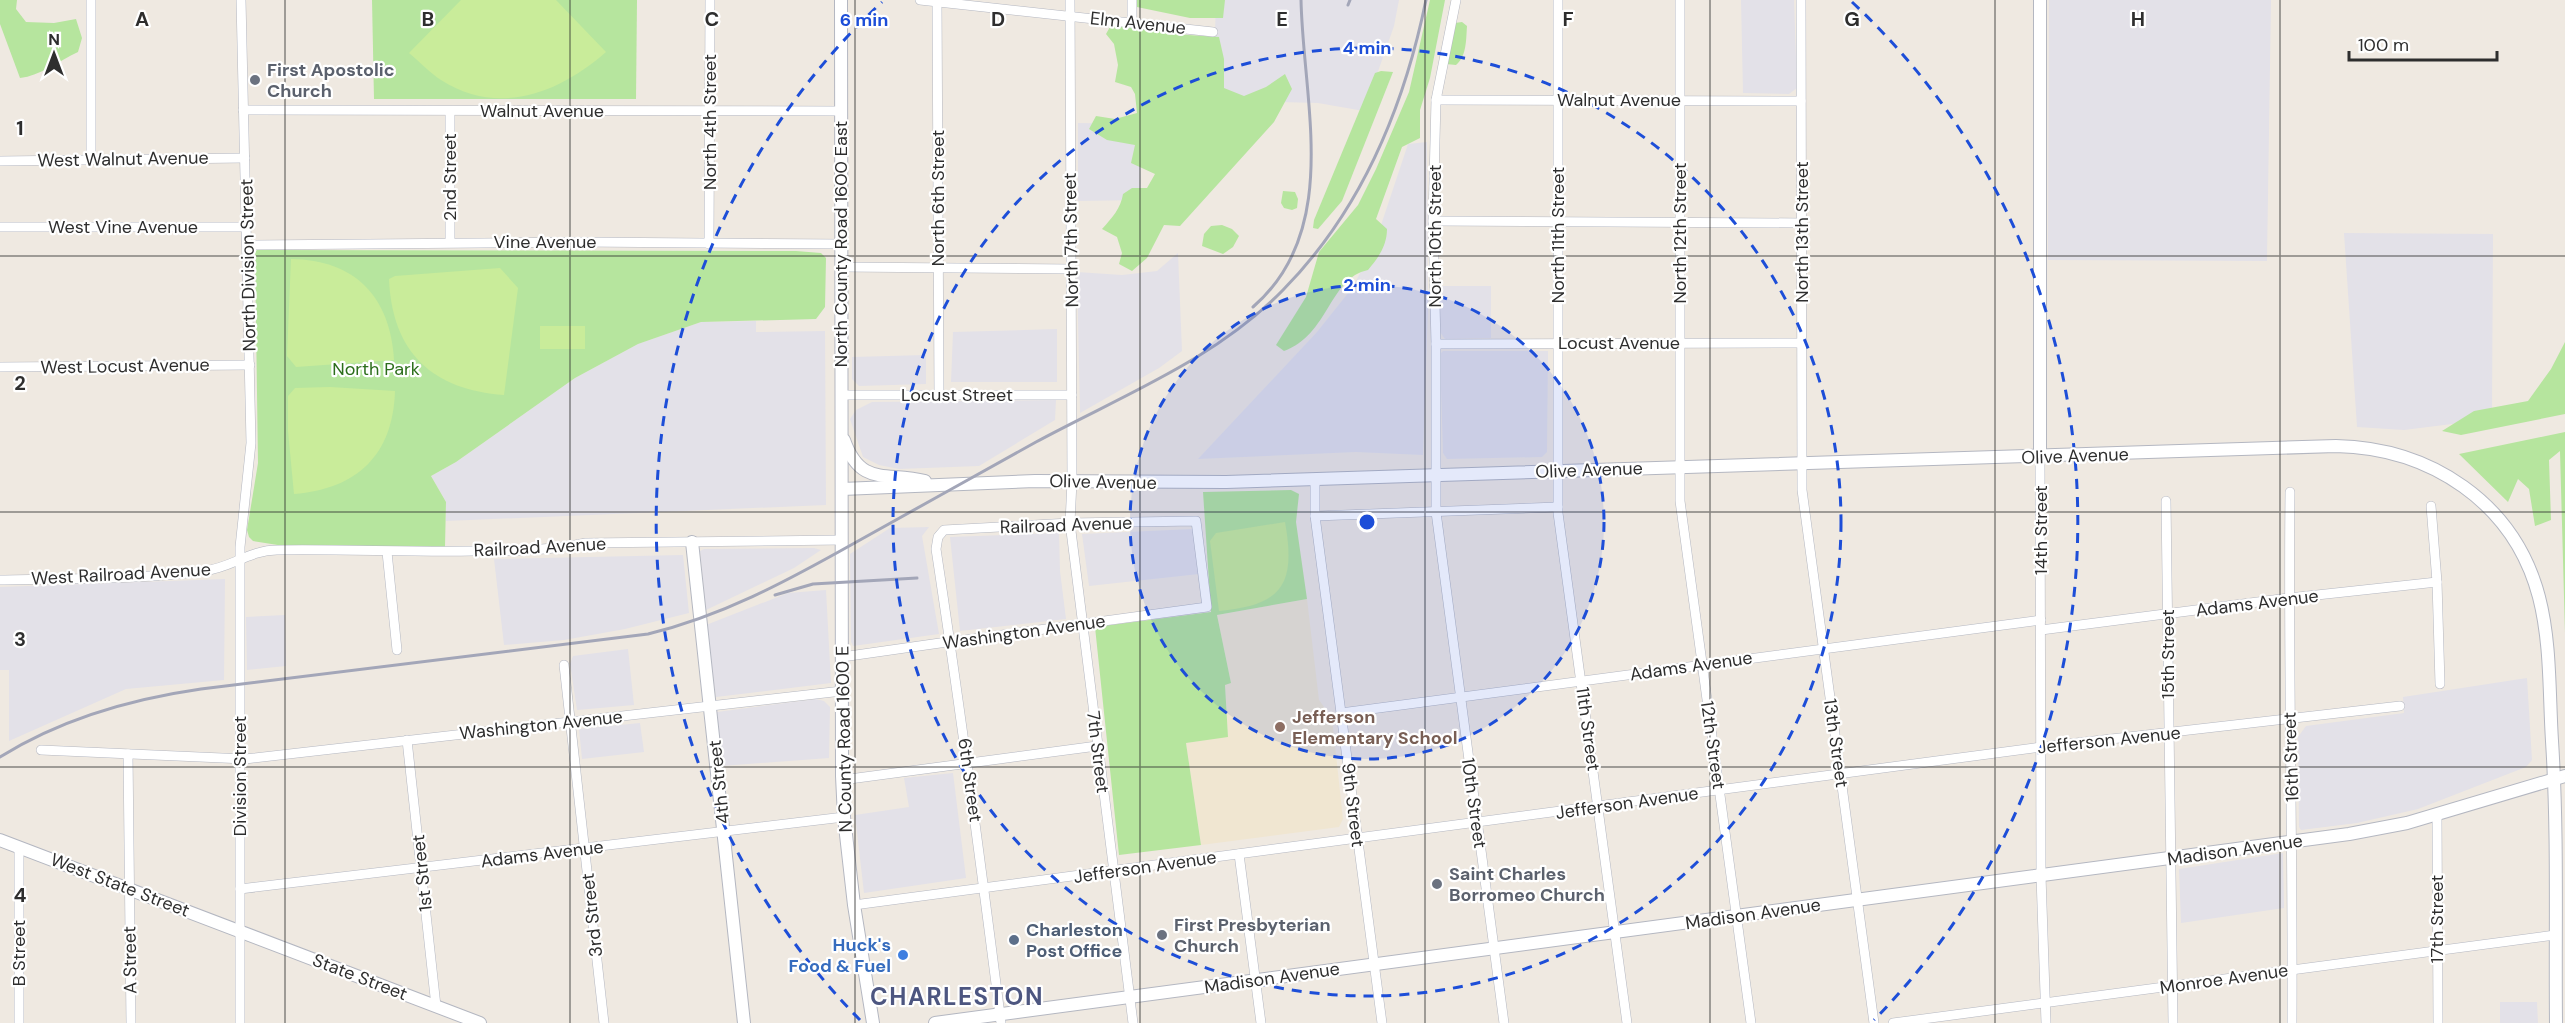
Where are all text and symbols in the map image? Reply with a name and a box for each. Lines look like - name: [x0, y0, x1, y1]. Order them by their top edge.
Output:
- text: A: [135, 6, 149, 32]
- text: B: [422, 6, 434, 32]
- text: C: [705, 6, 719, 32]
- text: D: [991, 6, 1005, 32]
- street label: Elm Avenue: [1089, 6, 1187, 40]
- text: E: [1276, 6, 1288, 32]
- text: F: [1562, 6, 1574, 32]
- text: G: [1844, 6, 1860, 32]
- text: H: [2131, 6, 2145, 32]
- text: 6 min: [840, 8, 888, 32]
- north arrow: [24, 24, 84, 84]
- scale bar: [2349, 24, 2498, 62]
- text: N: [48, 29, 60, 50]
- text: 100 m: [2358, 33, 2409, 57]
- text: 4 min: [1343, 36, 1391, 60]
- street label: North 4th Street: [698, 54, 722, 190]
- place label: First Apostolic Church: [267, 58, 395, 103]
- marker: First Apostolic Church: [248, 73, 262, 87]
- street label: Walnut Avenue: [1557, 88, 1681, 112]
- street label: Walnut Avenue: [480, 99, 604, 123]
- text: 1: [16, 115, 24, 141]
- street label: North County Road 1600 East: [829, 121, 853, 367]
- street label: North 6th Street: [926, 130, 950, 266]
- street label: 2nd Street: [438, 133, 462, 221]
- street label: West Walnut Avenue: [37, 146, 209, 172]
- street label: North 13th Street: [1790, 161, 1814, 303]
- street label: North 12th Street: [1668, 162, 1692, 304]
- street label: North 10th Street: [1423, 164, 1447, 308]
- street label: North 11th Street: [1546, 167, 1570, 303]
- street label: North 7th Street: [1058, 172, 1084, 308]
- street label: North Division Street: [234, 178, 262, 352]
- street label: West Vine Avenue: [48, 215, 198, 239]
- street label: Vine Avenue: [494, 230, 596, 254]
- text: 2 min: [1343, 273, 1391, 297]
- street label: Locust Avenue: [1558, 331, 1680, 355]
- street label: West Locust Avenue: [40, 353, 210, 379]
- park label: North Park: [332, 357, 420, 381]
- text: 2: [14, 370, 26, 396]
- street label: Locust Street: [901, 383, 1013, 407]
- street label: Olive Avenue: [2021, 442, 2129, 470]
- street label: Olive Avenue: [1535, 456, 1643, 484]
- street label: Olive Avenue: [1049, 469, 1157, 495]
- street label: 14th Street: [2029, 485, 2053, 575]
- street label: Railroad Avenue: [999, 511, 1133, 539]
- centre of rings: [1357, 512, 1377, 532]
- street label: Railroad Avenue: [473, 532, 607, 562]
- street label: West Railroad Avenue: [31, 557, 211, 591]
- street label: Adams Avenue: [2194, 584, 2320, 622]
- street label: Washington Avenue: [941, 609, 1107, 655]
- street label: 15th Street: [2156, 609, 2180, 699]
- text: 3: [14, 626, 26, 652]
- street label: N County Road 1600 E: [830, 646, 858, 832]
- street label: Adams Avenue: [1628, 646, 1754, 686]
- street label: 11th Street: [1570, 686, 1606, 772]
- street label: 13th Street: [1818, 697, 1854, 789]
- street label: 12th Street: [1695, 699, 1731, 791]
- street label: Washington Avenue: [458, 704, 624, 746]
- place label: Jefferson Elementary School: [1292, 705, 1458, 750]
- street label: 7th Street: [1081, 709, 1115, 795]
- street label: 16th Street: [2277, 712, 2305, 802]
- street label: Division Street: [228, 716, 252, 836]
- marker: Jefferson Elementary School: [1273, 720, 1287, 734]
- street label: Jefferson Avenue: [2036, 721, 2182, 759]
- street label: 6th Street: [952, 736, 988, 824]
- street label: 4th Street: [703, 739, 735, 825]
- street label: 10th Street: [1456, 756, 1492, 850]
- street label: 9th Street: [1336, 762, 1370, 848]
- street label: Jefferson Avenue: [1554, 781, 1700, 825]
- street label: Madison Avenue: [2166, 829, 2304, 871]
- street label: 1st Street: [406, 833, 438, 913]
- street label: Adams Avenue: [479, 835, 605, 873]
- street label: Jefferson Avenue: [1072, 845, 1218, 889]
- street label: West State Street: [47, 847, 193, 923]
- place label: Saint Charles Borromeo Church: [1449, 862, 1605, 907]
- street label: 3rd Street: [576, 872, 608, 958]
- street label: 17th Street: [2425, 875, 2449, 963]
- marker: Saint Charles Borromeo Church: [1430, 877, 1444, 891]
- text: 4: [14, 882, 27, 908]
- street label: Madison Avenue: [1684, 893, 1822, 935]
- place label: First Presbyterian Church: [1174, 913, 1331, 958]
- place label: Charleston Post Office: [1026, 918, 1123, 963]
- street label: B Street: [7, 920, 31, 986]
- street label: A Street: [117, 926, 143, 994]
- marker: First Presbyterian Church: [1155, 928, 1169, 942]
- place label: Huck's Food & Fuel: [788, 933, 891, 978]
- marker: Charleston Post Office: [1007, 933, 1021, 947]
- street label: State Street: [309, 948, 411, 1006]
- marker: Huck's Food & Fuel: [896, 948, 910, 962]
- street label: Madison Avenue: [1203, 957, 1341, 999]
- street label: Monroe Avenue: [2158, 958, 2290, 1000]
- district label: CHARLESTON: [870, 981, 1044, 1012]

